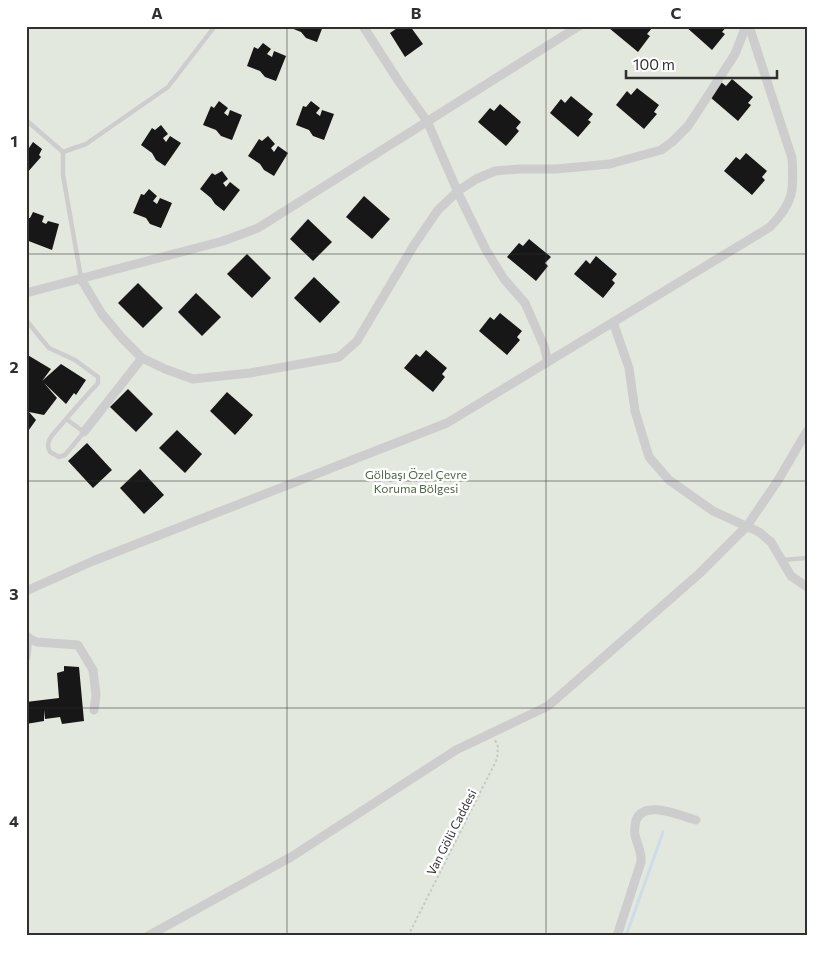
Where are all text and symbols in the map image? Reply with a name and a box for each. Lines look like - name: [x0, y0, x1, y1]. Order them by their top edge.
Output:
- text: A: [151, 3, 163, 22]
- text: B: [411, 3, 422, 22]
- text: C: [671, 3, 682, 22]
- scale bar: [626, 48, 777, 80]
- text: 100 m: [633, 55, 675, 73]
- text: 1: [10, 131, 18, 150]
- text: 2: [9, 357, 19, 376]
- park label: Gölbaşı Özel Çevre Koruma Bölgesi: [365, 467, 467, 495]
- text: 3: [9, 584, 19, 603]
- street label: Van Gölü Caddesi: [423, 787, 479, 877]
- text: 4: [9, 811, 19, 830]

